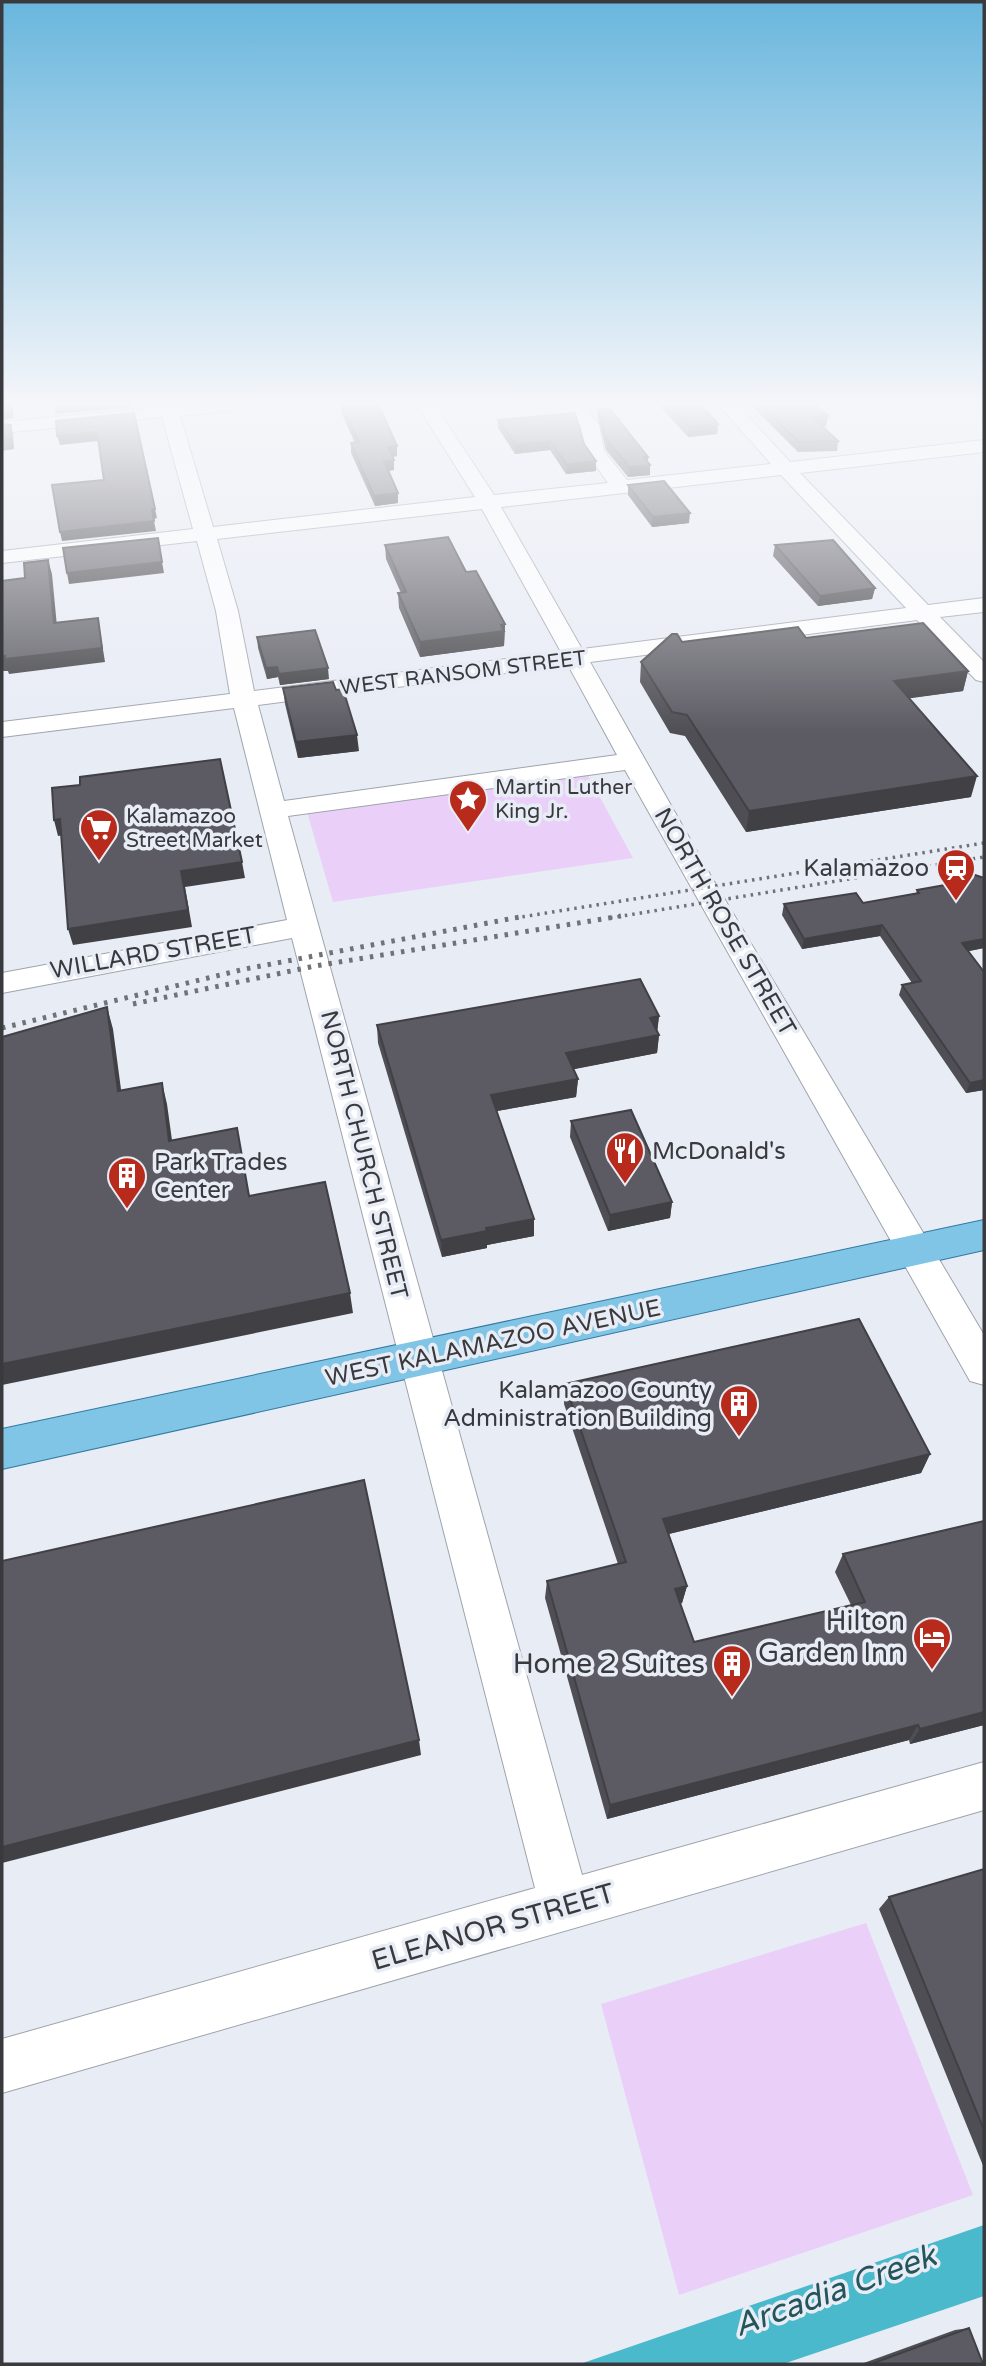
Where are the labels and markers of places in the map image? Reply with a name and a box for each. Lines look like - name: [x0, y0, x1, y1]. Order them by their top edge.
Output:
- place label: Martin Luther King Jr.: [495, 775, 632, 824]
- place icon: Martin Luther King Jr.: [447, 778, 489, 833]
- place label: Kalamazoo Street Market: [126, 804, 263, 853]
- supermarket icon: Kalamazoo Street Market: [78, 807, 120, 862]
- station icon: Kalamazoo: [935, 847, 977, 902]
- place label: Kalamazoo: [803, 854, 929, 883]
- restaurant icon: McDonald's: [604, 1130, 646, 1185]
- place label: McDonald's: [652, 1137, 786, 1166]
- place label: Park Trades Center: [154, 1148, 288, 1205]
- building icon: Park Trades Center: [106, 1155, 148, 1210]
- place label: Kalamazoo County Administration Building: [443, 1376, 712, 1433]
- building icon: Kalamazoo County Administration Building: [718, 1383, 760, 1438]
- place label: Hilton Garden Inn: [758, 1604, 905, 1670]
- hotel icon: Hilton Garden Inn: [911, 1616, 953, 1671]
- building icon: Home 2 Suites: [711, 1643, 753, 1698]
- place label: Home 2 Suites: [513, 1647, 705, 1681]

